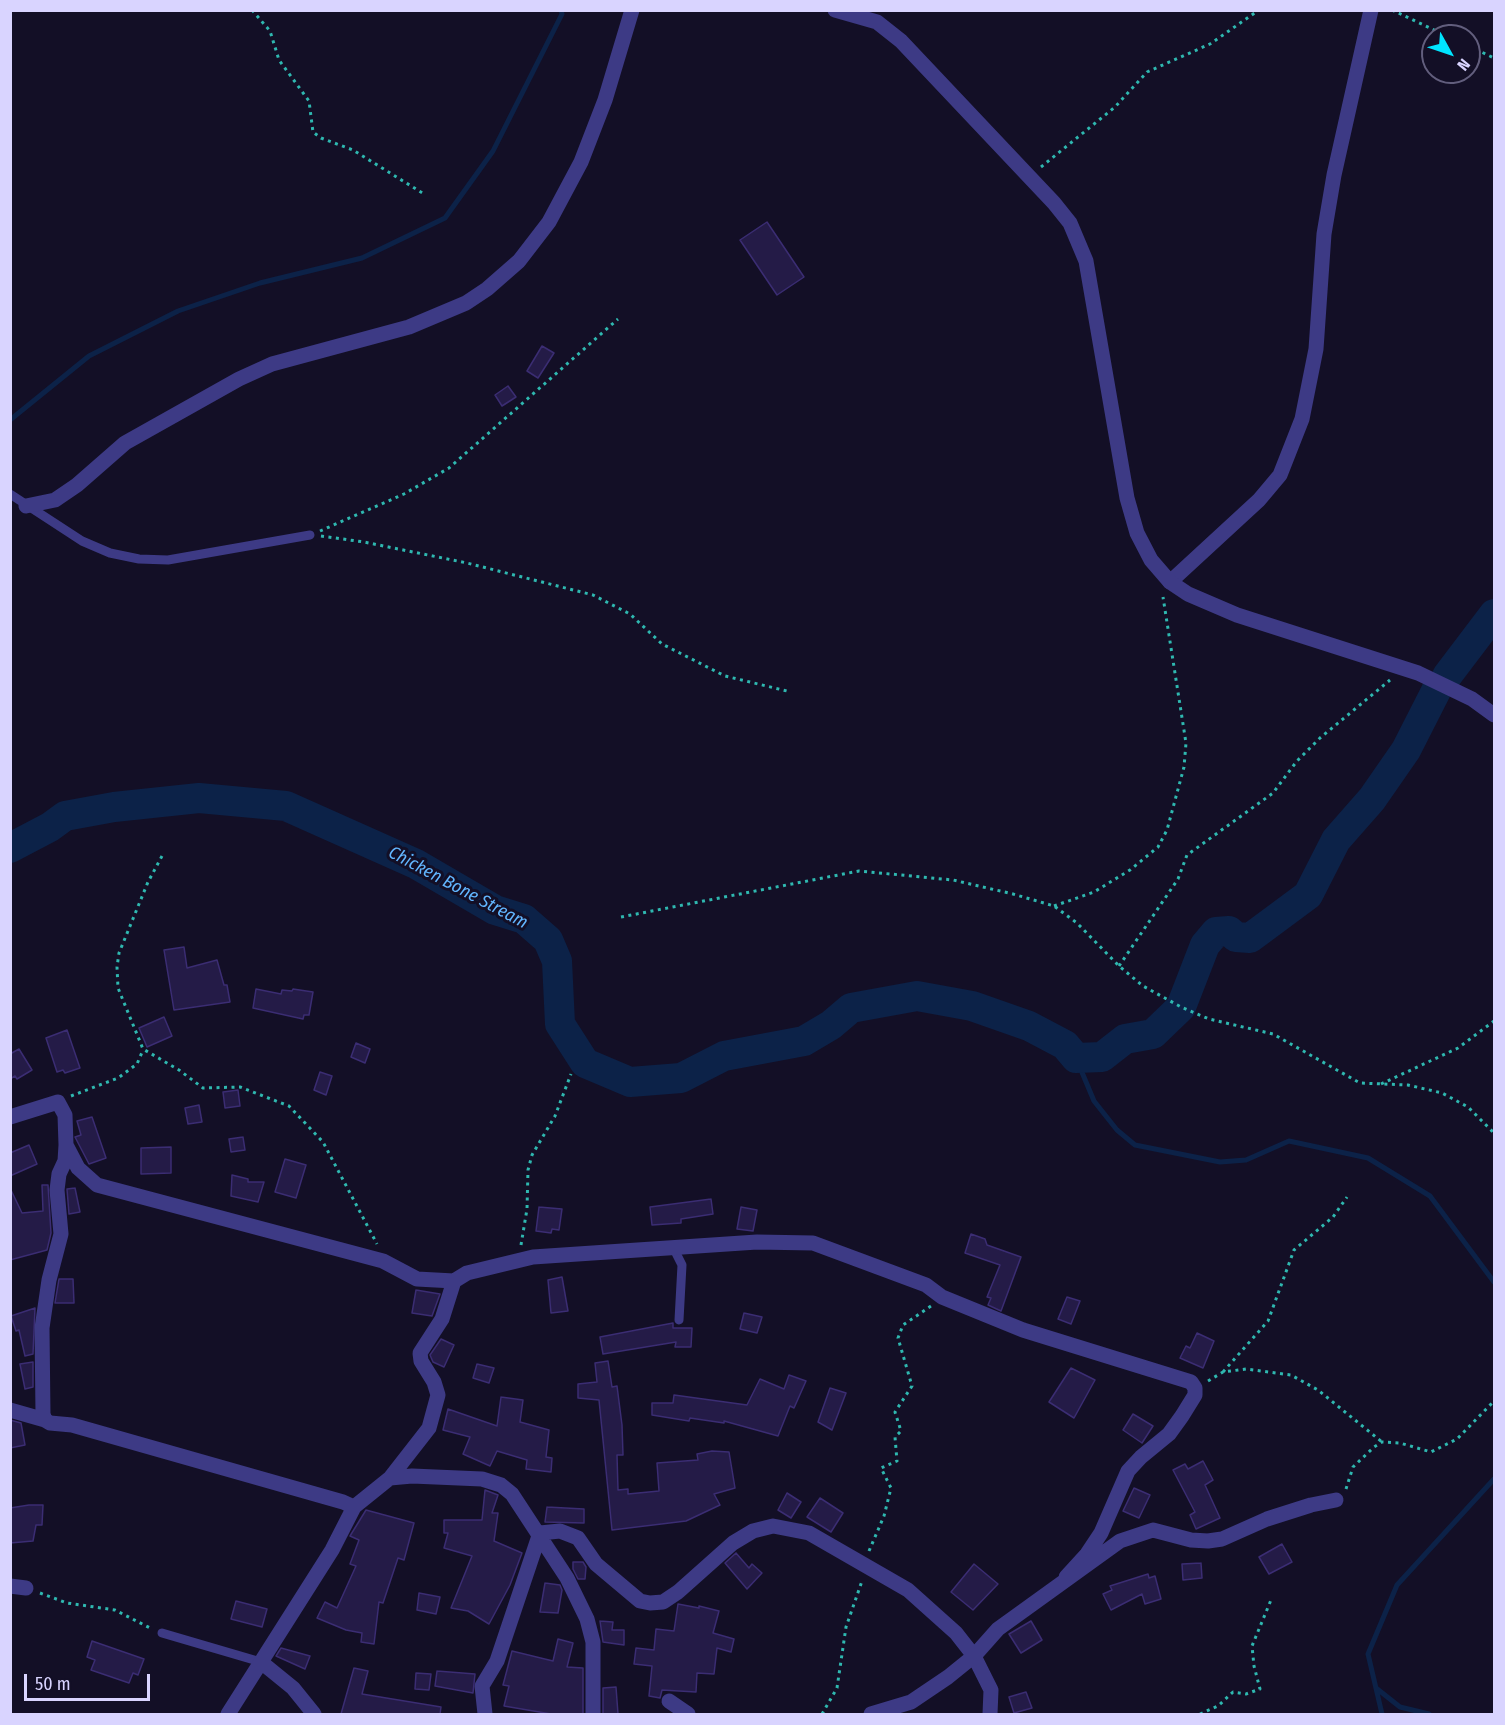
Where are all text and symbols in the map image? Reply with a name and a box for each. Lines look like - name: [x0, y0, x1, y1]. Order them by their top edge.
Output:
- north arrow: [1421, 24, 1481, 84]
- text: N: [1453, 55, 1474, 74]
- water label: Chicken Bone Stream: [385, 842, 531, 934]
- scale bar: [27, 1662, 153, 1700]
- text: 50 m: [35, 1673, 71, 1695]

